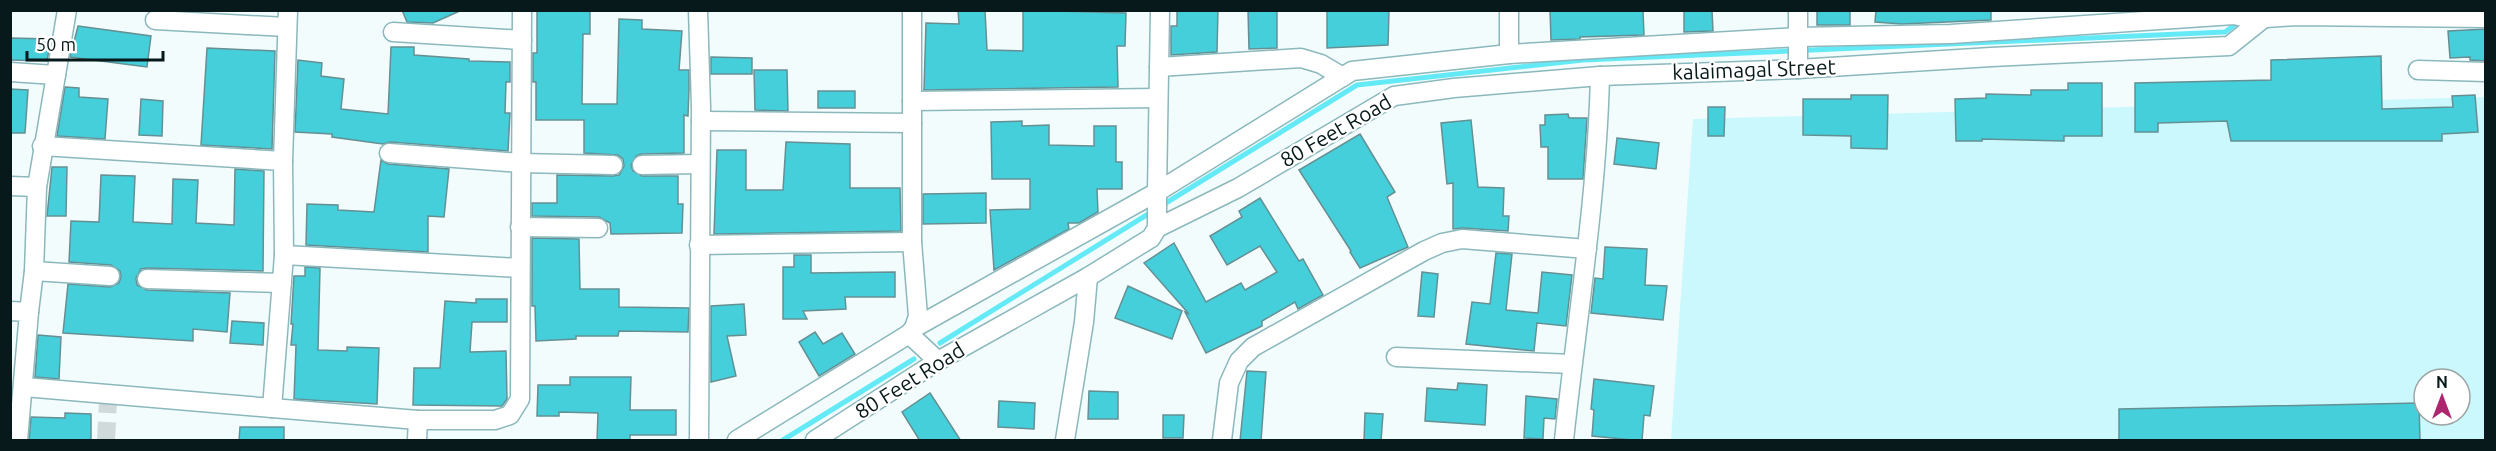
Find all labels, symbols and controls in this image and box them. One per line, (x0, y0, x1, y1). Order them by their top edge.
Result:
scale bar (27, 24, 164, 62)
text: 50 m (36, 34, 76, 54)
street label: kalaimagal Street (1672, 54, 1836, 84)
street label: 80 Feet Road (1276, 89, 1395, 172)
street label: 80 Feet Road (850, 337, 968, 423)
north arrow (2412, 367, 2472, 427)
text: N (2436, 373, 2448, 391)

